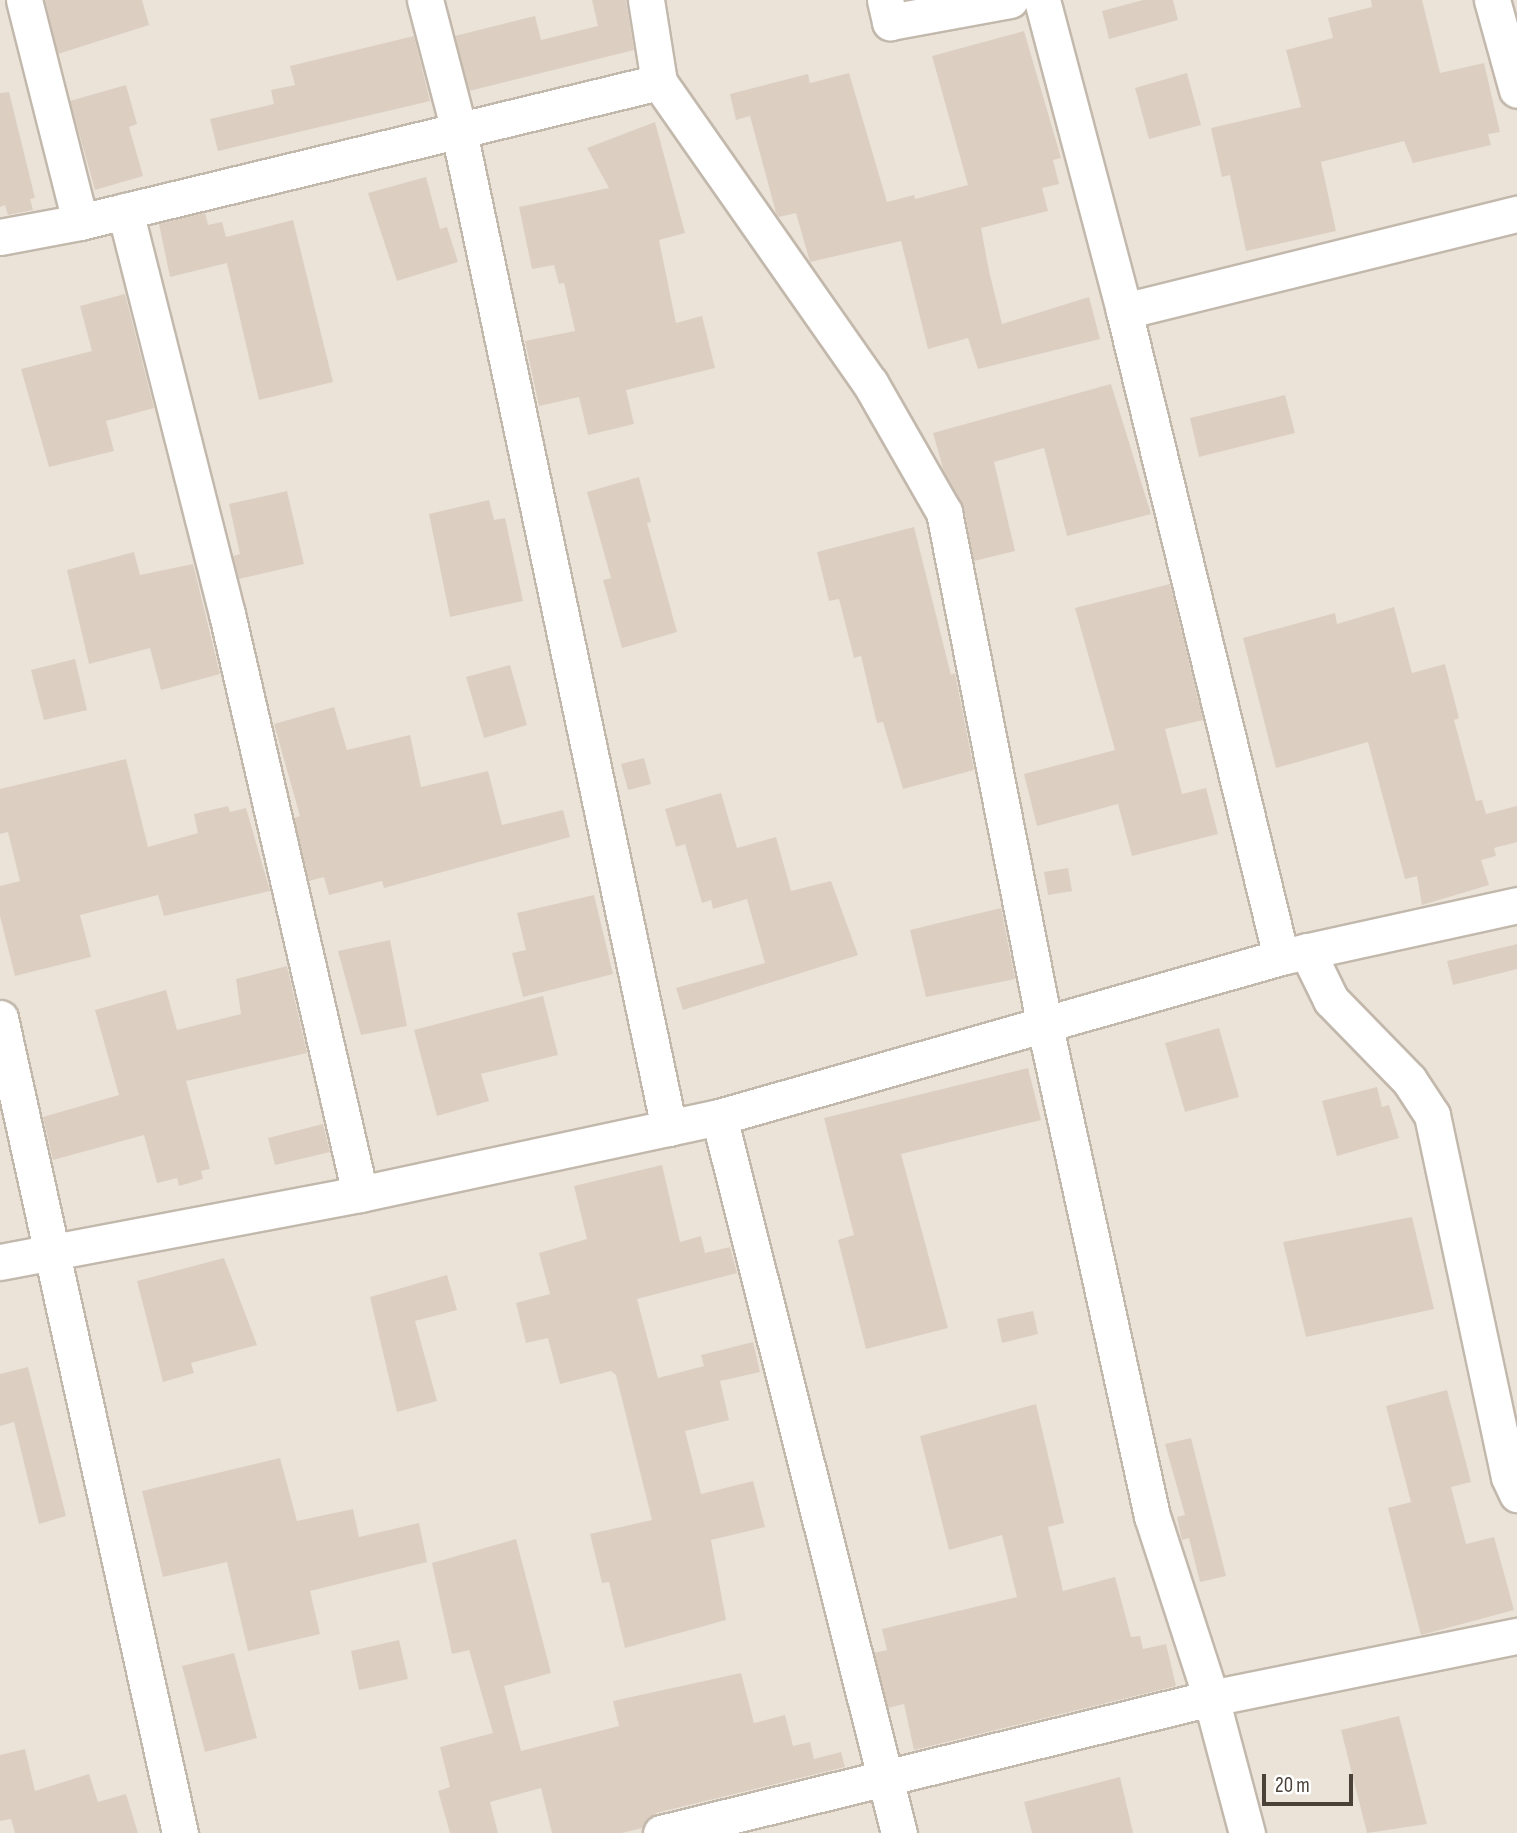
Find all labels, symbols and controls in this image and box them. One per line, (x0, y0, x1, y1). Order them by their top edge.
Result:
scale bar (1265, 1759, 1356, 1803)
text: 20 m (1275, 1773, 1310, 1798)

